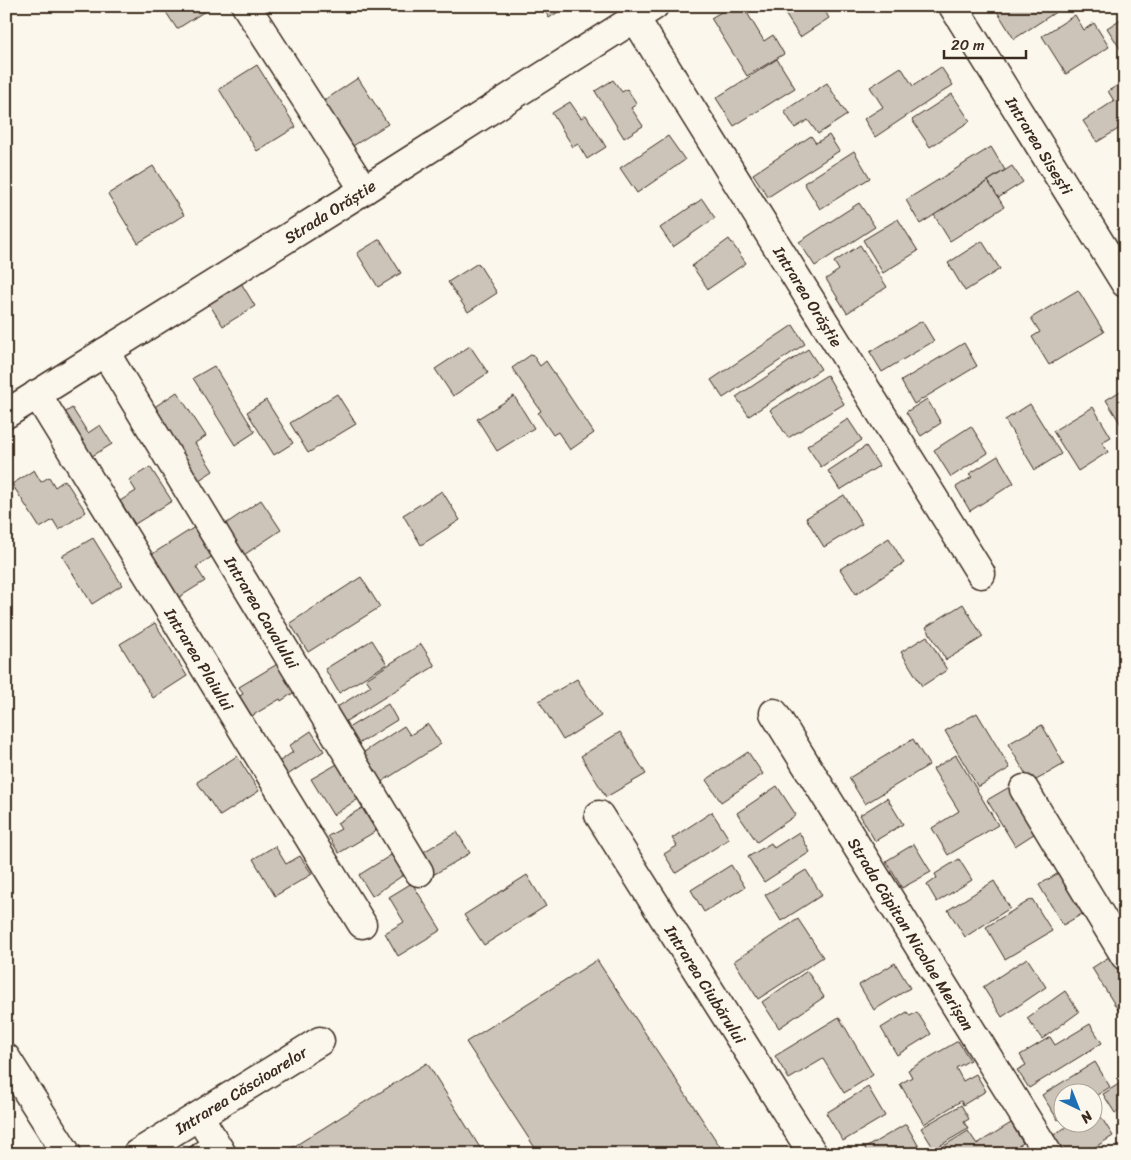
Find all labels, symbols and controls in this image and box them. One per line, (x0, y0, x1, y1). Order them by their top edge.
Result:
scale bar (944, 28, 1026, 60)
text: 20 m (951, 32, 985, 58)
street label: Intrarea Sisești (997, 90, 1081, 201)
street label: Strada Orăștie (278, 172, 382, 252)
street label: Intrarea Orăștie (765, 239, 851, 353)
street label: Intrarea Cavalului (216, 549, 307, 675)
street label: Intrarea Plaiului (156, 601, 242, 717)
street label: Strada Căpitan Nicolae Merișan (840, 832, 982, 1037)
street label: Intrarea Ciubărului (656, 918, 754, 1050)
street label: Intrarea Căscioarelor (168, 1037, 314, 1143)
north arrow (1054, 1082, 1104, 1132)
text: N (1074, 1104, 1099, 1130)

